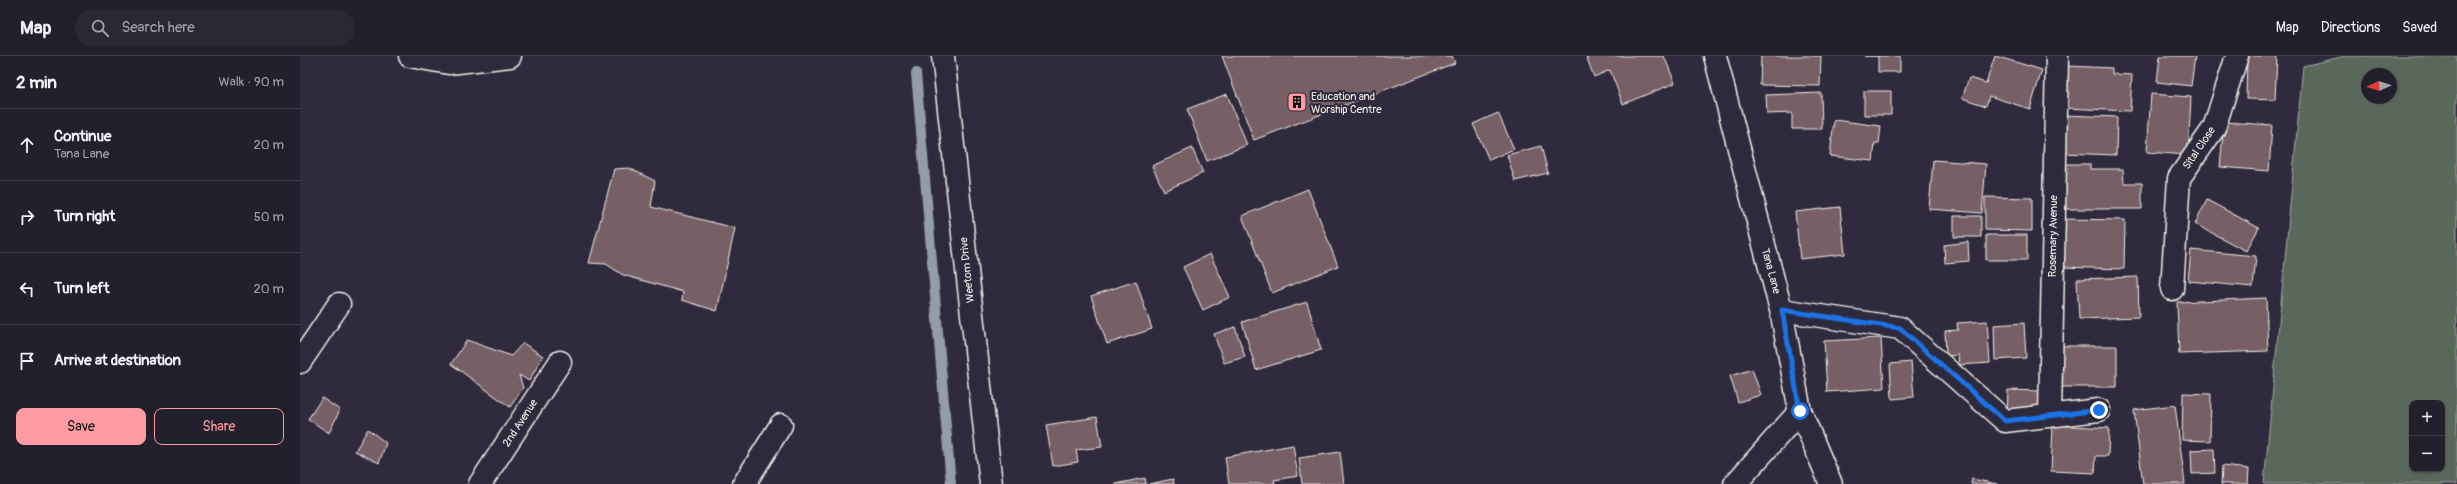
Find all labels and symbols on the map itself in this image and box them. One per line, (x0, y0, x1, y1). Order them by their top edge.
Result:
north arrow (2361, 68, 2397, 104)
place label: Education and Worship Centre (1311, 90, 1382, 116)
building icon: Education and Worship Centre (1286, 91, 1308, 113)
street label: Sital Close (2180, 124, 2218, 172)
street label: Rosemary Avenue (2046, 194, 2060, 277)
street label: Weetom Drive (957, 236, 977, 303)
street label: Tana Lane (1759, 247, 1783, 296)
street label: 2nd Avenue (500, 396, 540, 449)
route end (2090, 401, 2108, 419)
route start (1791, 402, 1809, 420)

